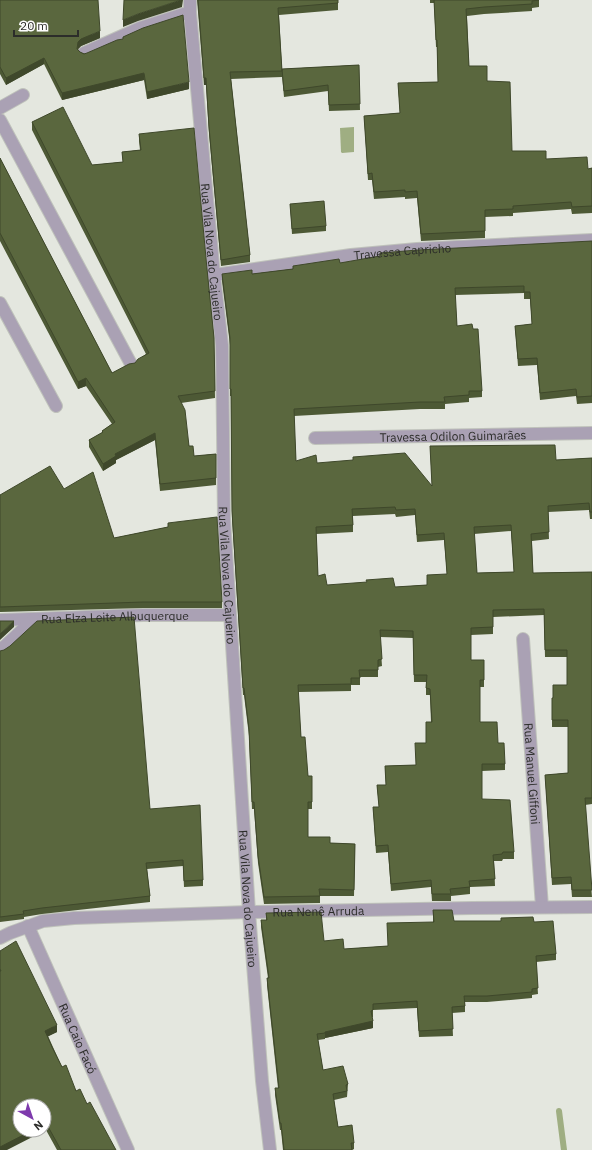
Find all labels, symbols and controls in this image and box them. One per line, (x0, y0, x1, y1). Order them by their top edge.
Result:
scale bar (14, 12, 78, 38)
text: 20 m (20, 18, 48, 33)
street label: Rua Vila Nova do Cajueiro (198, 183, 227, 322)
street label: Travessa Capricho (353, 240, 452, 262)
street label: Travessa Odilon Guimarães (379, 427, 527, 444)
street label: Rua Vila Nova do Cajueiro (216, 506, 240, 645)
street label: Rua Elza Leite Albuquerque (41, 607, 189, 626)
street label: Rua Manuel Giffoni (521, 722, 544, 825)
street label: Rua Vila Nova do Cajueiro (236, 829, 261, 968)
street label: Rua Nenê Arruda (272, 902, 365, 919)
street label: Rua Caio Facó (56, 1001, 101, 1076)
north arrow (12, 1098, 52, 1138)
text: N (31, 1118, 46, 1134)

